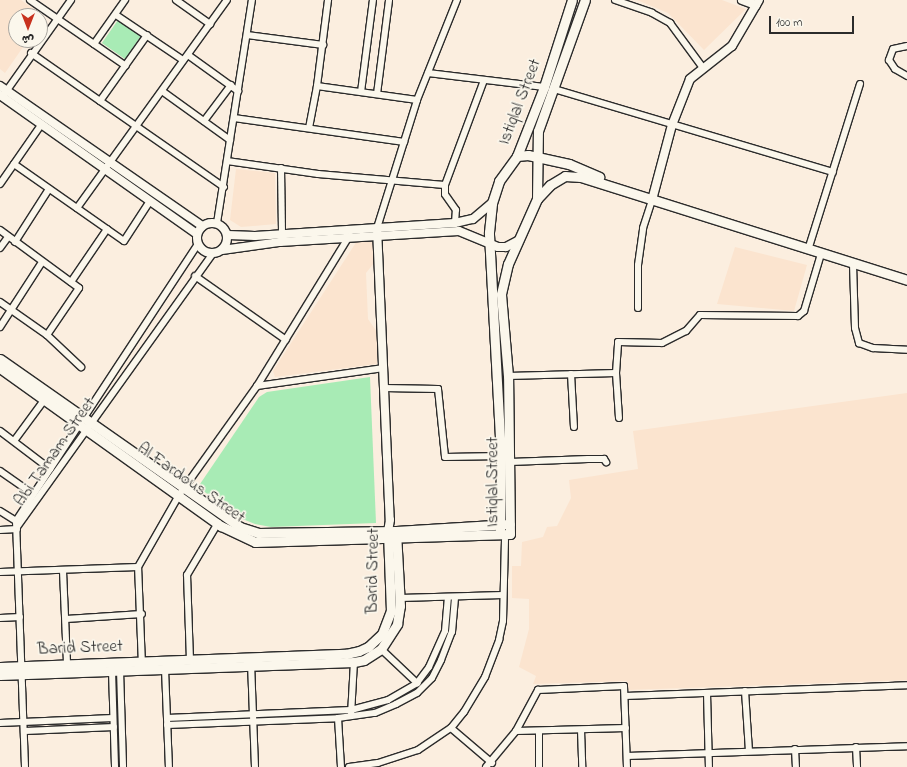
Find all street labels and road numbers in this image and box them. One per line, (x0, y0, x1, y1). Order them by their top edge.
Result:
street label: Istiqlal Street (494, 56, 546, 148)
street label: Abi Tamam Street (10, 394, 100, 510)
street label: Istiqlal Street (483, 437, 503, 527)
street label: Al Fardous Street (133, 438, 249, 528)
street label: Barid Street (362, 528, 384, 614)
street label: Barid Street (37, 636, 123, 660)

